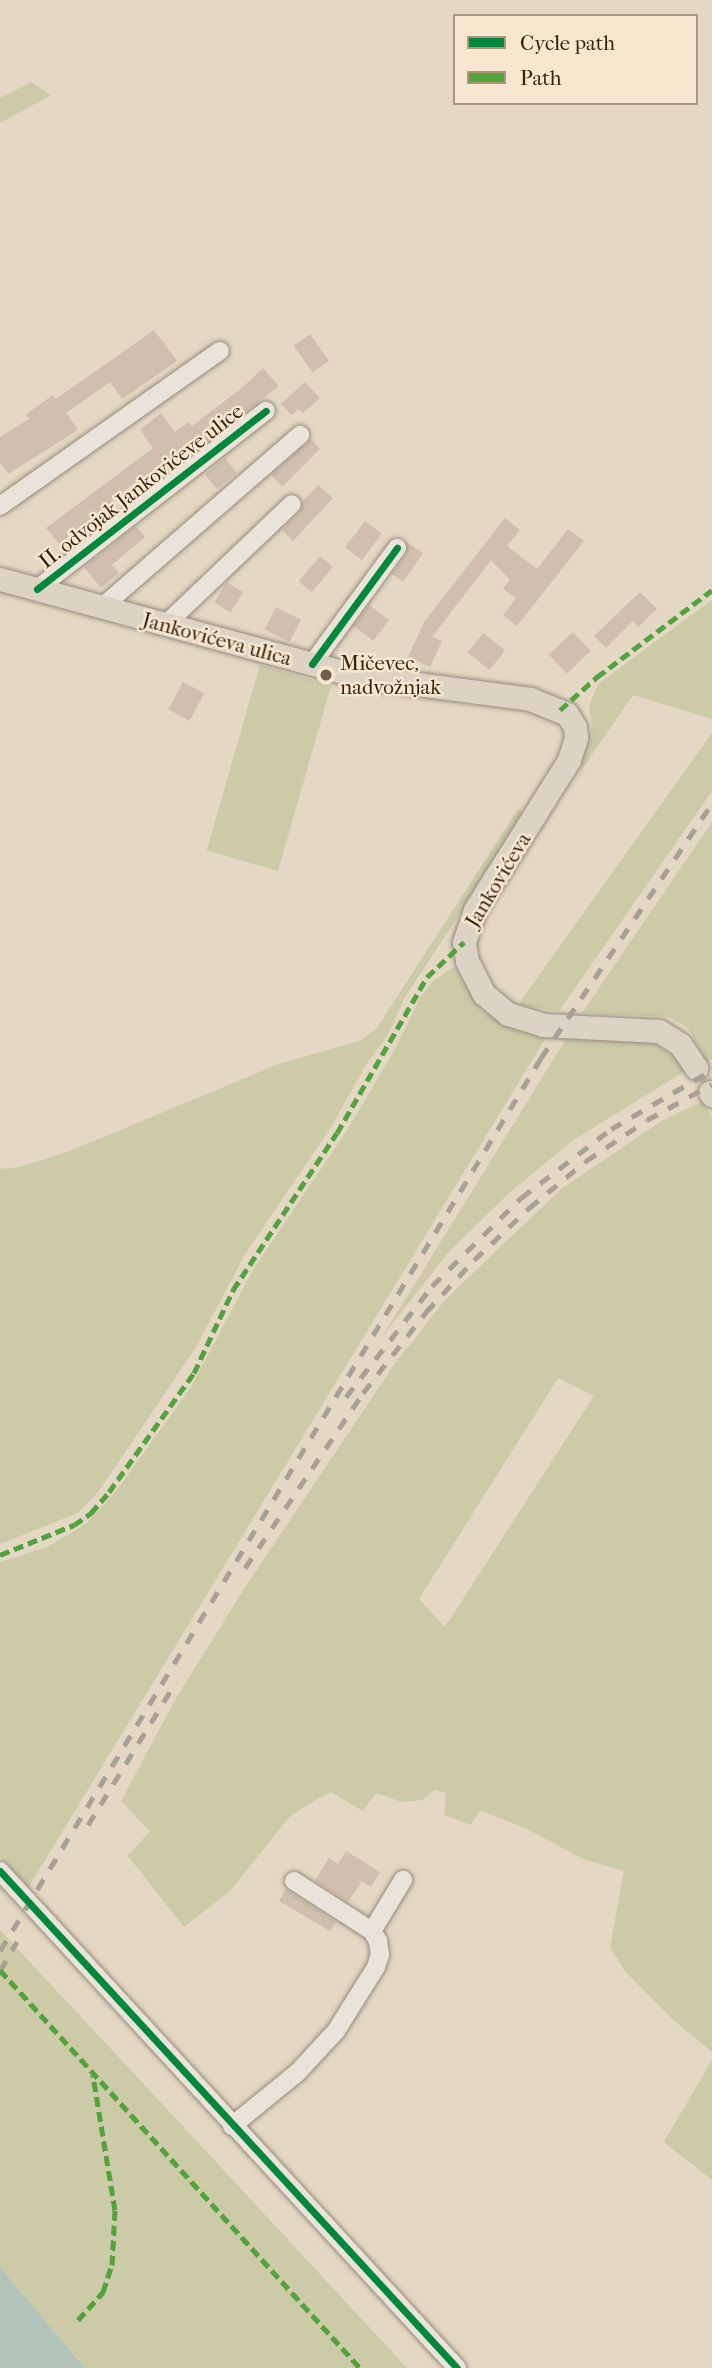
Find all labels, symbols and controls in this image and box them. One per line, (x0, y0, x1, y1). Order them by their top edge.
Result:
legend (453, 14, 698, 105)
text: Cycle path (520, 31, 615, 55)
text: Path (520, 66, 561, 90)
street label: II. odvojak Jankovićeve ulice (34, 398, 248, 574)
street label: Jankovićeva ulica (140, 607, 294, 671)
place label: Mičevec, nadvožnjak (340, 650, 441, 700)
marker: Mičevec, nadvožnjak (318, 667, 334, 683)
street label: Jankovićeva (460, 828, 536, 932)

